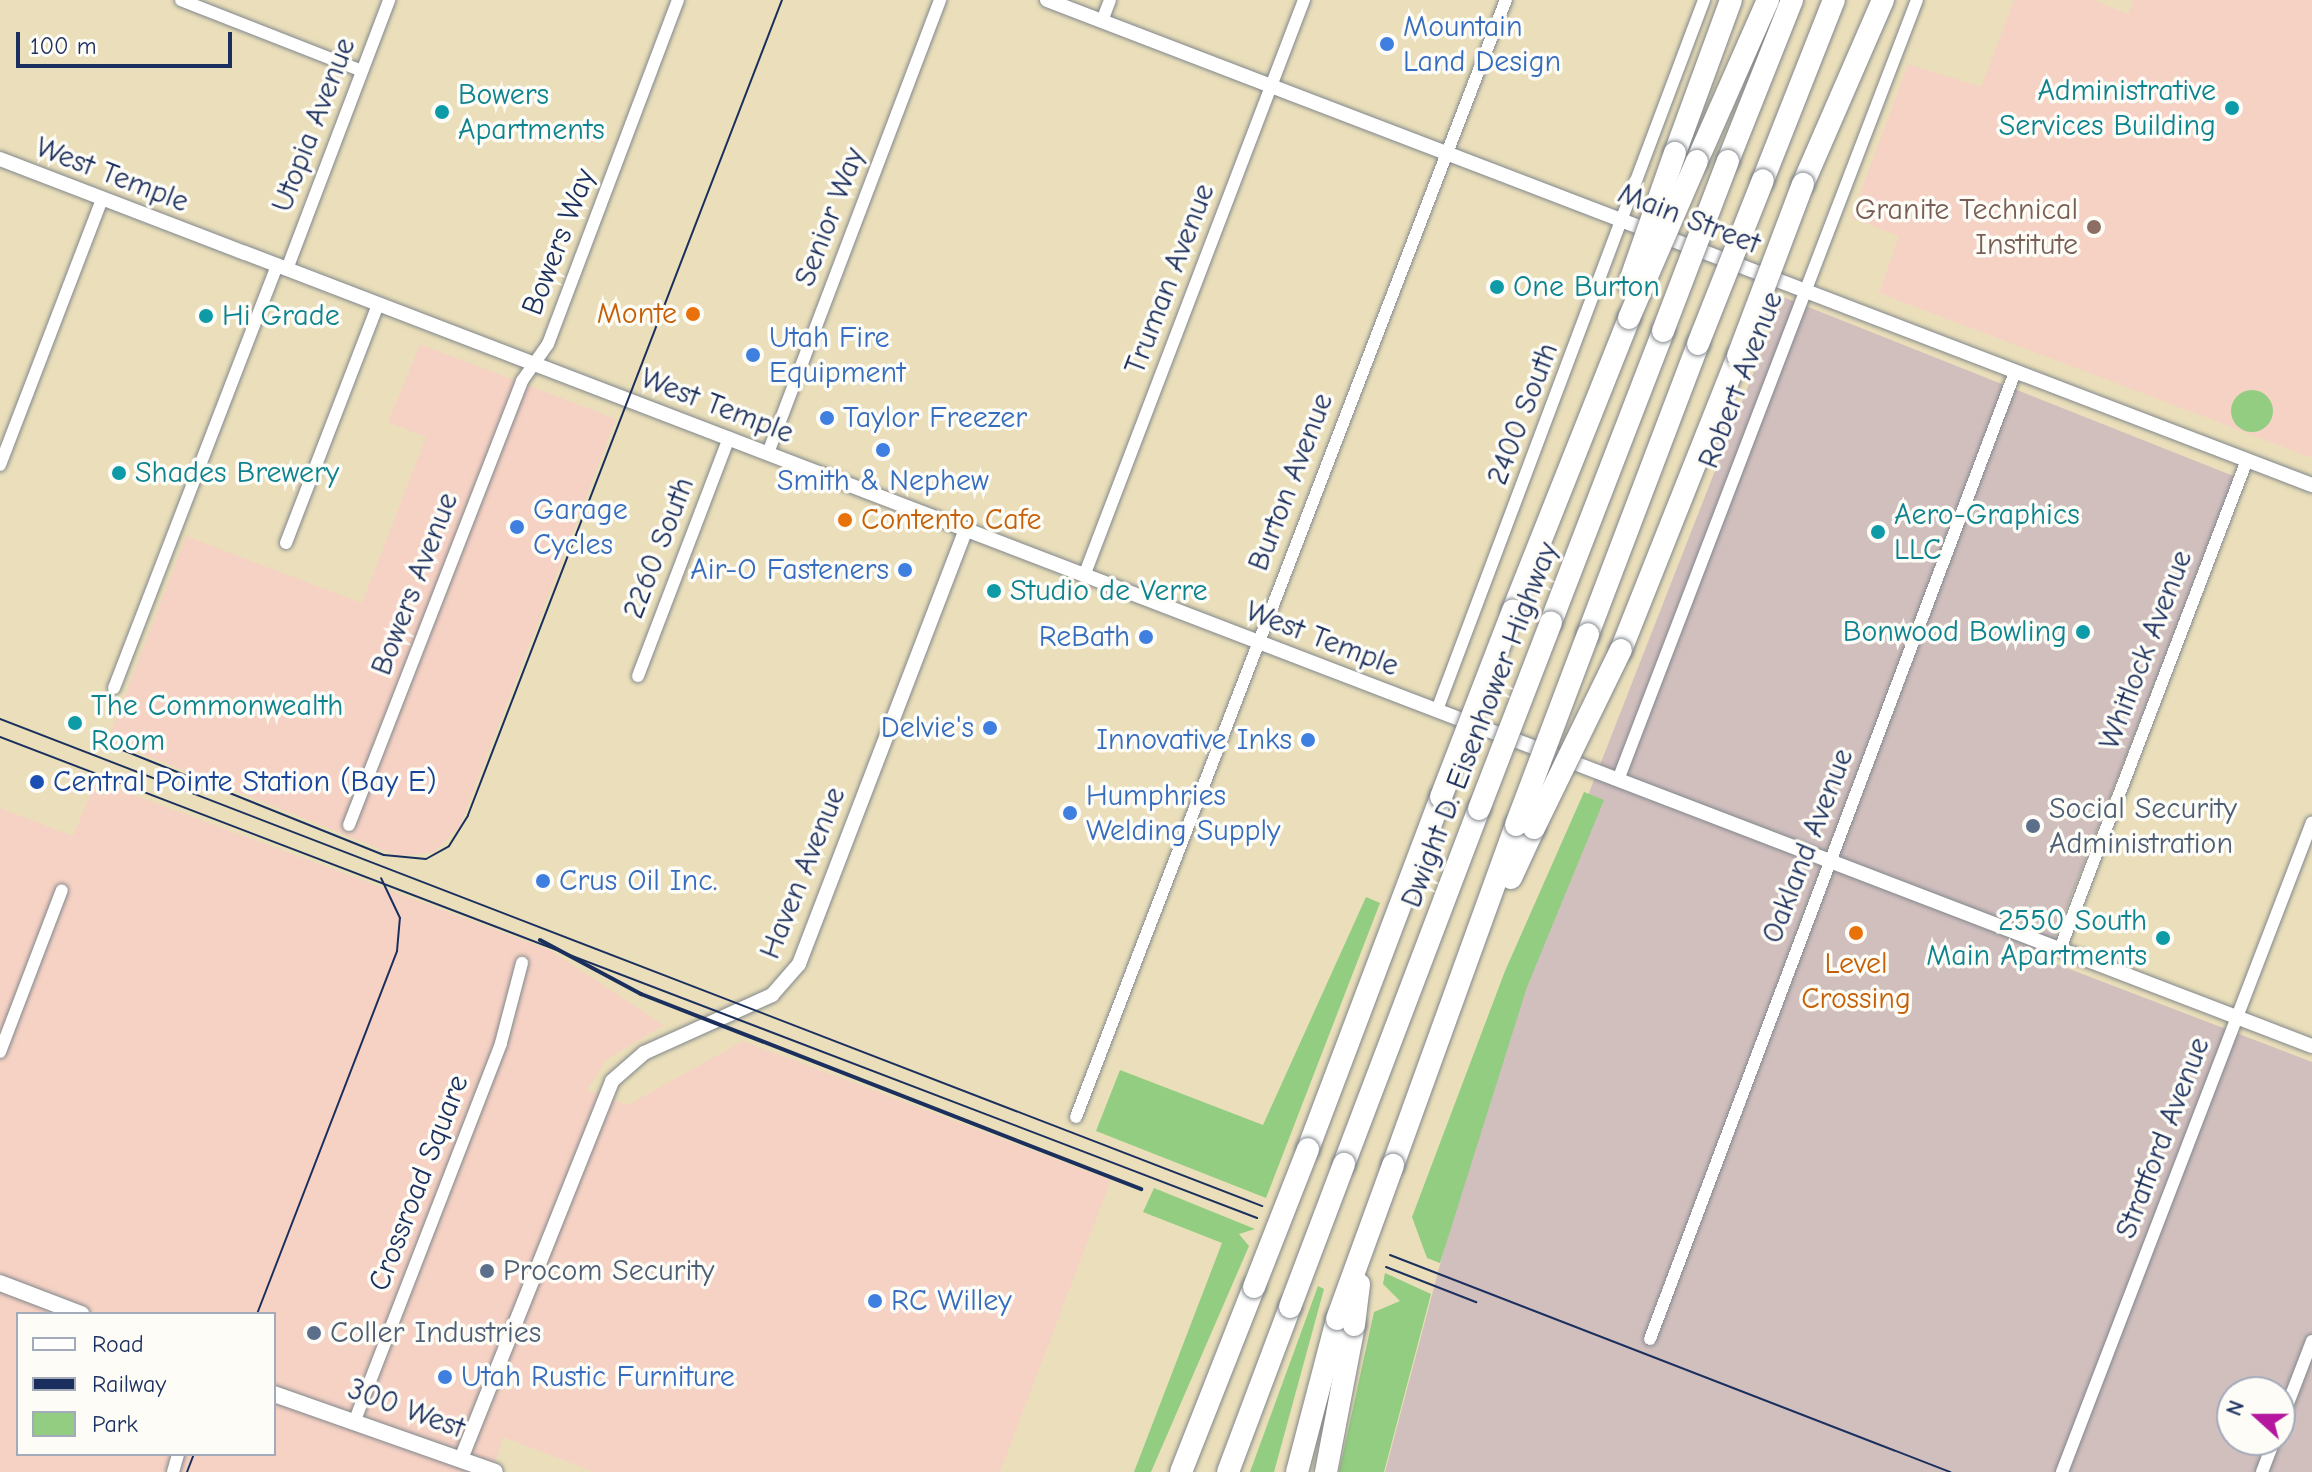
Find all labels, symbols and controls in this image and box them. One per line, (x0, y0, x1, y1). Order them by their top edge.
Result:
place label: Mountain Land Design (1403, 9, 1561, 80)
scale bar (20, 16, 236, 66)
text: 100 m (30, 32, 97, 60)
street label: Utopia Avenue (264, 33, 364, 217)
marker: Mountain Land Design (1378, 35, 1396, 53)
place label: Administrative Services Building (1999, 73, 2216, 144)
place label: Bowers Apartments (458, 77, 605, 148)
marker: Administrative Services Building (2223, 99, 2241, 117)
marker: Bowers Apartments (433, 103, 451, 121)
street label: West Temple (31, 129, 193, 221)
street label: Senior Way (787, 143, 873, 291)
street label: Bowers Way (515, 164, 603, 320)
street label: Main Street (1613, 175, 1765, 263)
street label: Truman Avenue (1117, 179, 1223, 379)
place label: Granite Technical Institute (1855, 192, 2078, 262)
marker: Granite Technical Institute (2085, 218, 2103, 236)
place label: One Burton (1513, 269, 1660, 305)
marker: One Burton (1488, 278, 1506, 296)
street label: Robert Avenue (1691, 287, 1791, 473)
place label: Monte (597, 296, 677, 332)
place label: Hi Grade (222, 298, 340, 334)
marker: Monte (684, 305, 702, 323)
marker: Hi Grade (197, 307, 215, 325)
place label: Utah Fire Equipment (769, 320, 906, 390)
street label: 2400 South (1479, 338, 1567, 490)
marker: Utah Fire Equipment (744, 346, 762, 364)
street label: West Temple (636, 360, 798, 452)
street label: Burton Avenue (1241, 388, 1341, 576)
place label: Taylor Freezer (843, 400, 1027, 436)
marker: Taylor Freezer (818, 409, 836, 427)
marker: Smith & Nephew (874, 441, 892, 459)
place label: Shades Brewery (135, 455, 339, 491)
place label: Smith & Nephew (777, 463, 989, 499)
marker: Shades Brewery (110, 464, 128, 482)
street label: 2260 South (616, 472, 702, 624)
street label: Bowers Avenue (364, 488, 466, 680)
place label: Garage Cycles (533, 492, 628, 562)
place label: Aero-Graphics LLC (1894, 497, 2080, 568)
place label: Contento Cafe (861, 502, 1042, 538)
marker: Contento Cafe (836, 511, 854, 529)
marker: Garage Cycles (508, 518, 526, 536)
marker: Aero-Graphics LLC (1869, 523, 1887, 541)
street label: Dwight D. Eisenhower Highway (1394, 537, 1566, 913)
street label: Whitlock Avenue (2092, 545, 2200, 755)
place label: Air-O Fasteners (690, 552, 889, 588)
marker: Air-O Fasteners (896, 561, 914, 579)
place label: Studio de Verre (1010, 573, 1208, 609)
marker: Studio de Verre (985, 582, 1003, 600)
street label: West Temple (1241, 593, 1403, 685)
place label: Bonwood Bowling (1843, 614, 2067, 650)
place label: ReBath (1039, 619, 1130, 655)
marker: Bonwood Bowling (2074, 623, 2092, 641)
marker: ReBath (1137, 628, 1155, 646)
place label: The Commonwealth Room (91, 688, 343, 758)
place label: Delvie's (881, 710, 974, 746)
marker: The Commonwealth Room (66, 714, 84, 732)
marker: Delvie's (981, 719, 999, 737)
place label: Innovative Inks (1096, 722, 1292, 758)
marker: Innovative Inks (1299, 731, 1317, 749)
street label: Oakland Avenue (1754, 744, 1862, 948)
place label: Central Pointe Station (Bay E) (53, 764, 437, 800)
marker: Central Pointe Station (Bay E) (28, 773, 46, 791)
place label: Humphries Welding Supply (1086, 778, 1281, 848)
street label: Haven Avenue (752, 782, 854, 964)
place label: Social Security Administration (2049, 791, 2237, 862)
marker: Humphries Welding Supply (1061, 804, 1079, 822)
marker: Social Security Administration (2024, 817, 2042, 835)
place label: Crus Oil Inc. (559, 863, 717, 899)
marker: Crus Oil Inc. (534, 872, 552, 890)
place label: 2550 South Main Apartments (1926, 903, 2147, 974)
marker: Level Crossing (1847, 924, 1865, 942)
marker: 2550 South Main Apartments (2154, 929, 2172, 947)
place label: Level Crossing (1801, 946, 1911, 1016)
street label: Stratford Avenue (2108, 1032, 2218, 1244)
street label: Crossroad Square (361, 1070, 477, 1296)
place label: Procom Security (503, 1253, 714, 1289)
marker: Procom Security (478, 1262, 496, 1280)
place label: RC Willey (891, 1283, 1012, 1319)
marker: RC Willey (866, 1292, 884, 1310)
legend (16, 1312, 276, 1456)
place label: Coller Industries (330, 1315, 541, 1351)
marker: Coller Industries (305, 1324, 323, 1342)
text: Road (92, 1330, 144, 1358)
place label: Utah Rustic Furniture (461, 1359, 735, 1395)
marker: Utah Rustic Furniture (436, 1368, 454, 1386)
text: Railway (92, 1370, 166, 1398)
street label: 300 West (343, 1371, 469, 1447)
north arrow (2216, 1376, 2296, 1456)
text: N (2221, 1397, 2250, 1419)
text: Park (92, 1410, 138, 1438)

